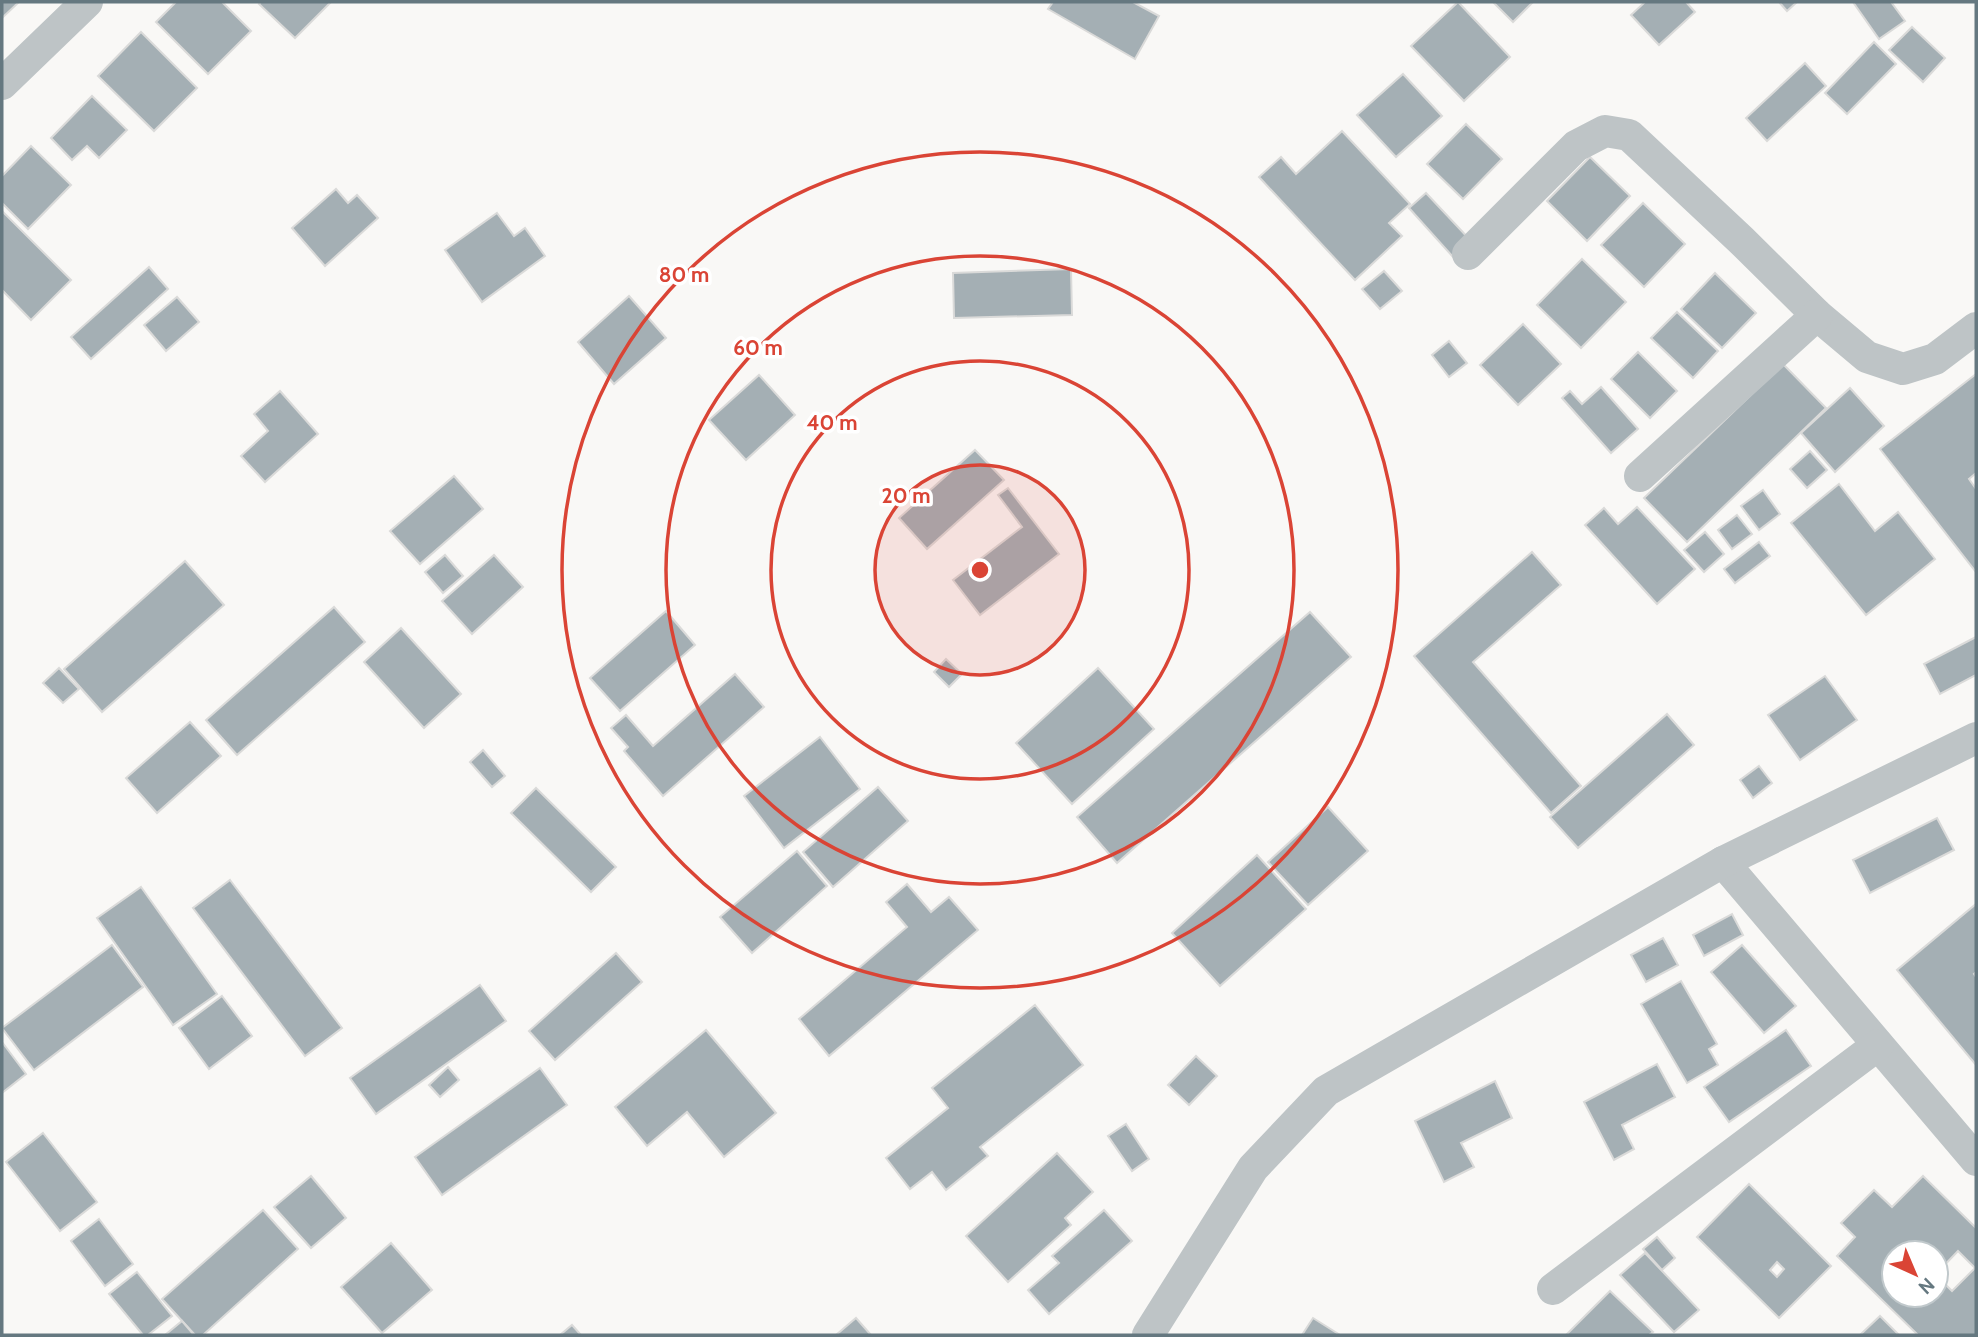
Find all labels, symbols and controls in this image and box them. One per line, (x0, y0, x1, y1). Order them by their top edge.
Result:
text: 80 m (659, 262, 709, 287)
text: 60 m (733, 335, 783, 360)
text: 40 m (807, 410, 857, 435)
text: 20 m (882, 483, 930, 508)
centre of rings (968, 558, 992, 582)
north arrow (1880, 1239, 1950, 1309)
text: N (1914, 1273, 1939, 1299)

